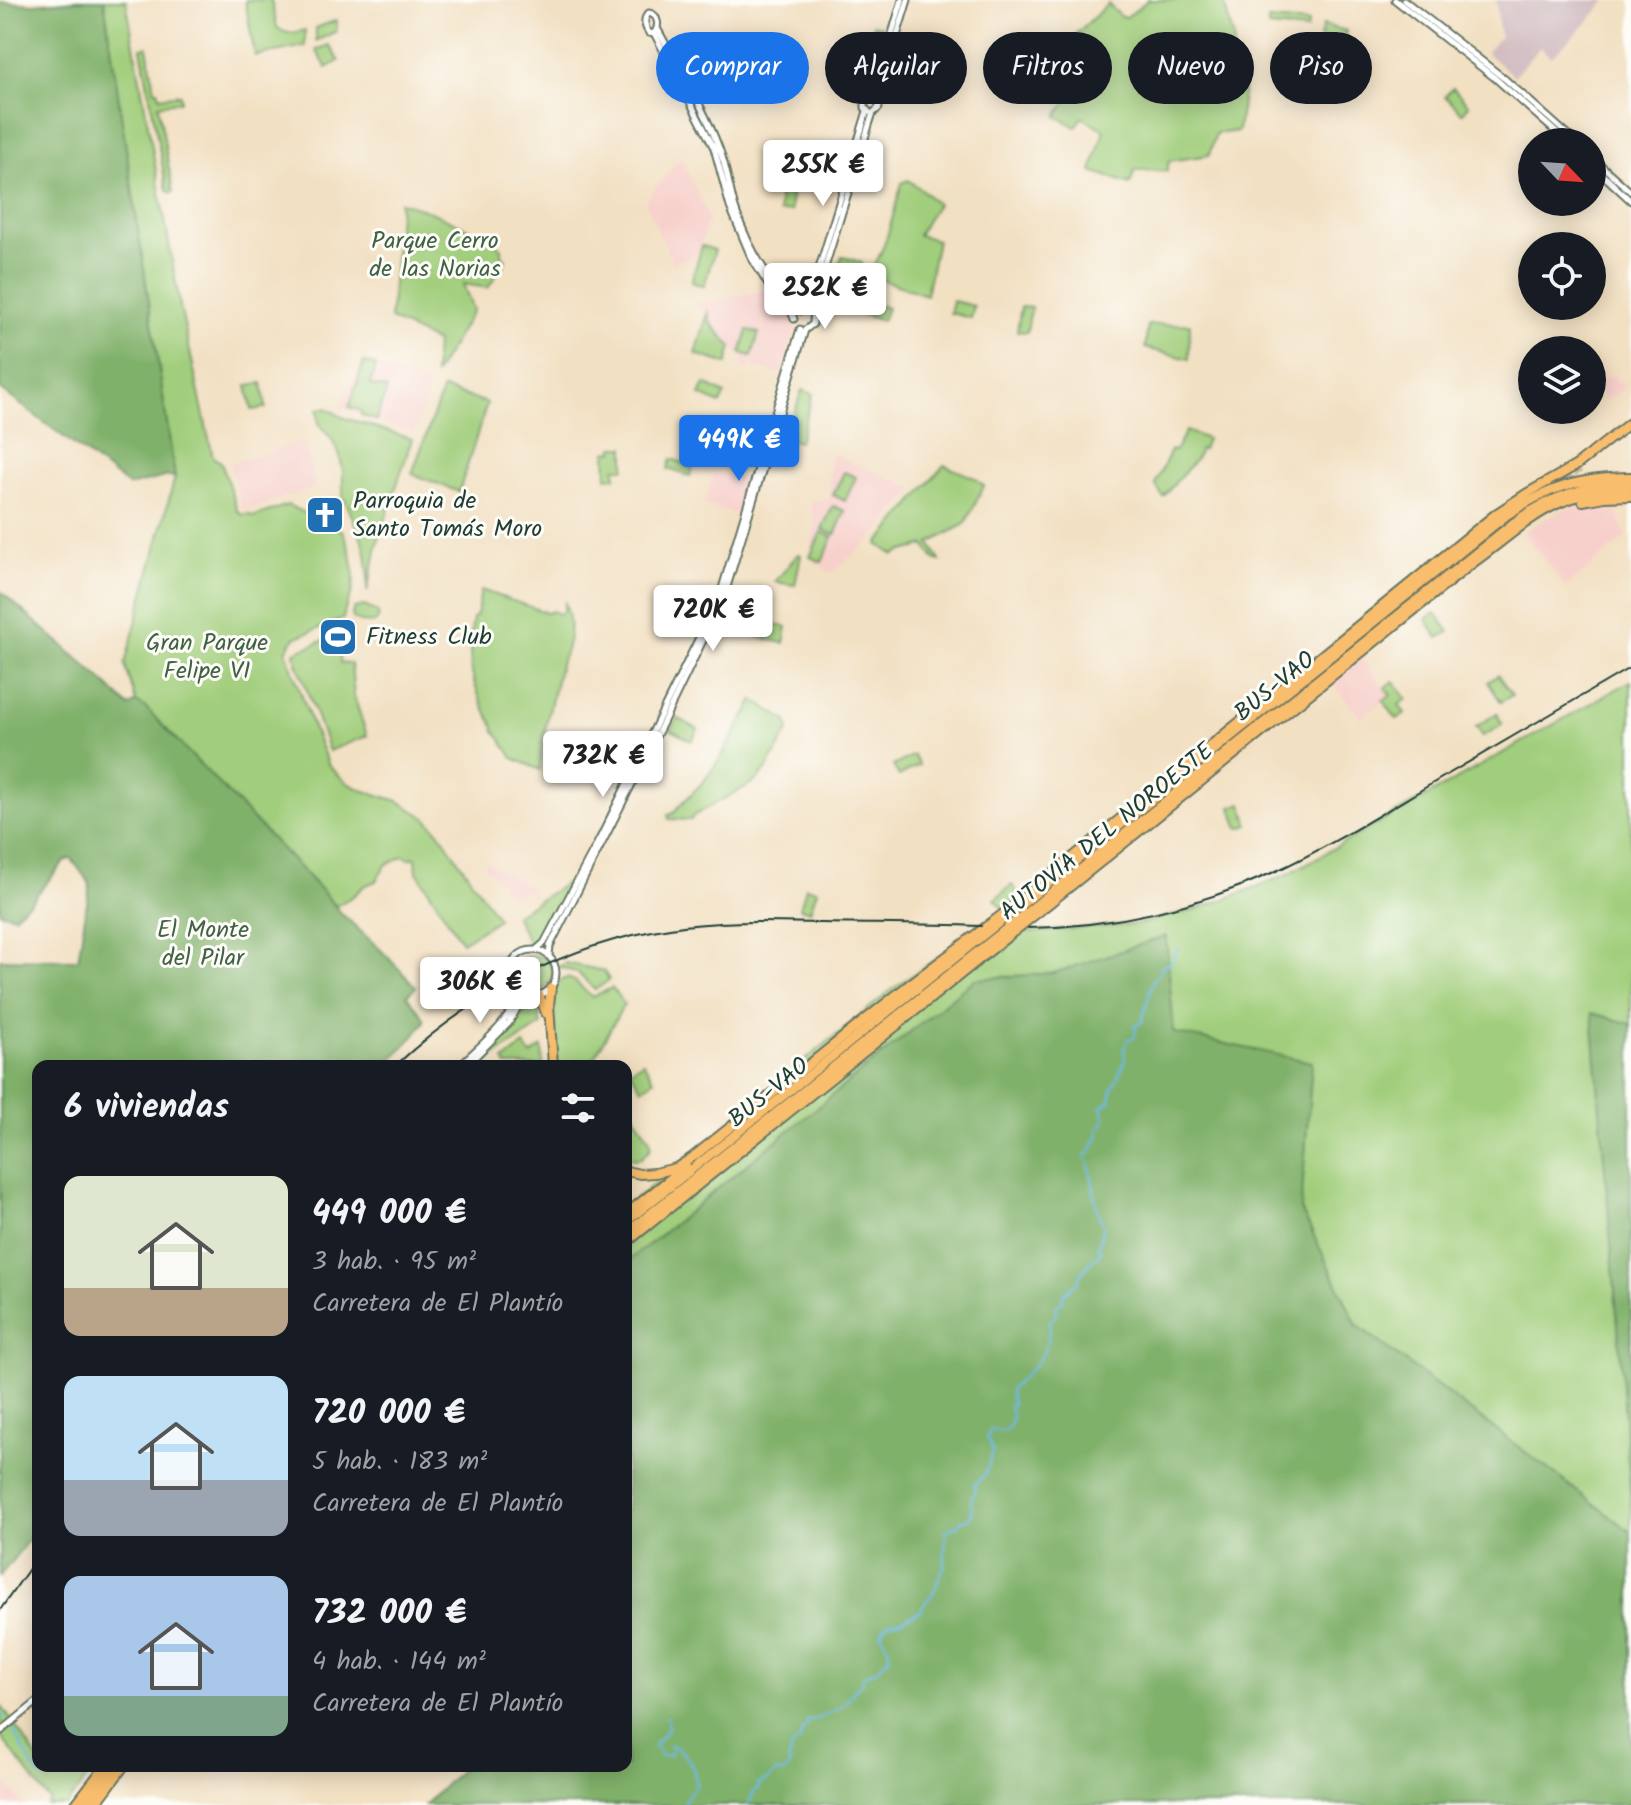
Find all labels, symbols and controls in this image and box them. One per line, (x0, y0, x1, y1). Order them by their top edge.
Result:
chip: Comprar (656, 32, 809, 104)
chip: Alquilar (825, 32, 967, 104)
chip: Filtros (983, 32, 1112, 104)
chip: Nuevo (1128, 32, 1254, 104)
chip: Piso (1270, 32, 1372, 104)
north arrow (1518, 128, 1606, 216)
map controls (1518, 128, 1606, 424)
pin: 255K € (758, 140, 888, 208)
text: 255K € (781, 145, 865, 187)
park label: Parque Cerro de las Norias (369, 222, 501, 289)
button: locate (1518, 232, 1606, 320)
pin: 252K € (760, 263, 890, 331)
text: 252K € (782, 268, 868, 310)
button: layers (1518, 336, 1606, 424)
pin: 449K € (674, 415, 804, 483)
text: 449K € (697, 420, 781, 462)
place label: Parroquia de Santo Tomás Moro (353, 482, 542, 549)
church icon: Parroquia de Santo Tomás Moro (304, 494, 346, 536)
pin: 720K € (648, 585, 778, 653)
text: 720K € (672, 590, 754, 632)
sports icon: Fitness Club (317, 616, 359, 658)
place label: Fitness Club (366, 618, 492, 657)
park label: Gran Parque Felipe VI (146, 624, 268, 691)
street label: BUS-VAO (1226, 642, 1325, 732)
pin: 732K € (538, 731, 668, 799)
street label: AUTOVÍA DEL NOROESTE (991, 732, 1224, 931)
text: 732K € (561, 736, 645, 778)
park label: El Monte del Pilar (157, 911, 249, 978)
pin: 306K € (415, 957, 545, 1025)
text: 306K € (438, 962, 522, 1004)
street label: BUS-VAO (720, 1048, 819, 1138)
text: 6 viviendas (64, 1081, 229, 1135)
icon: filters (556, 1086, 600, 1130)
text: 449 000 € (312, 1187, 466, 1241)
icon: home (128, 1208, 224, 1304)
text: 3 hab. · 95 m² (312, 1241, 476, 1283)
text: Carretera de El Plantío (312, 1283, 563, 1325)
text: 720 000 € (312, 1387, 465, 1441)
icon: home (128, 1408, 224, 1504)
text: 5 hab. · 183 m² (312, 1441, 487, 1483)
text: Carretera de El Plantío (312, 1483, 563, 1525)
text: 732 000 € (312, 1587, 467, 1641)
icon: home (128, 1608, 224, 1704)
text: 4 hab. · 144 m² (312, 1641, 486, 1683)
text: Carretera de El Plantío (312, 1683, 563, 1725)

